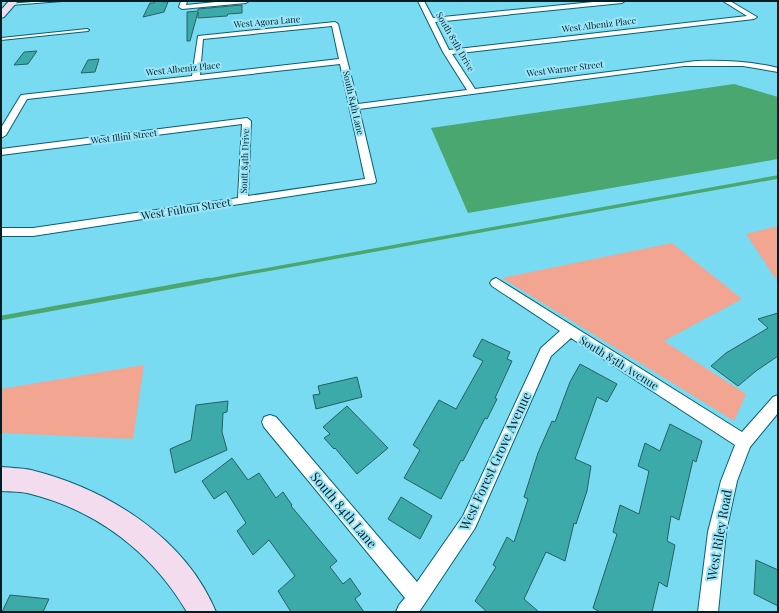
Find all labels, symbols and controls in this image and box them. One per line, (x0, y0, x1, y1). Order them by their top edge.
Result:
street label: South 85th Drive (434, 10, 478, 74)
street label: West Agora Lane (232, 12, 301, 30)
street label: West Albeniz Place (560, 13, 637, 35)
street label: West Warner Street (525, 57, 605, 79)
street label: West Albeniz Place (144, 58, 221, 78)
street label: South 84th Lane (341, 70, 367, 136)
street label: West Illini Street (89, 126, 158, 146)
street label: Soutt 84th Drive (237, 128, 251, 194)
street label: West Fulton Street (139, 194, 232, 223)
street label: South 85th Avenue (577, 332, 662, 393)
street label: West Forest Grove Avenue (455, 388, 534, 534)
street label: South 84th Lane (308, 468, 381, 552)
street label: West Riley Road (702, 488, 735, 583)

